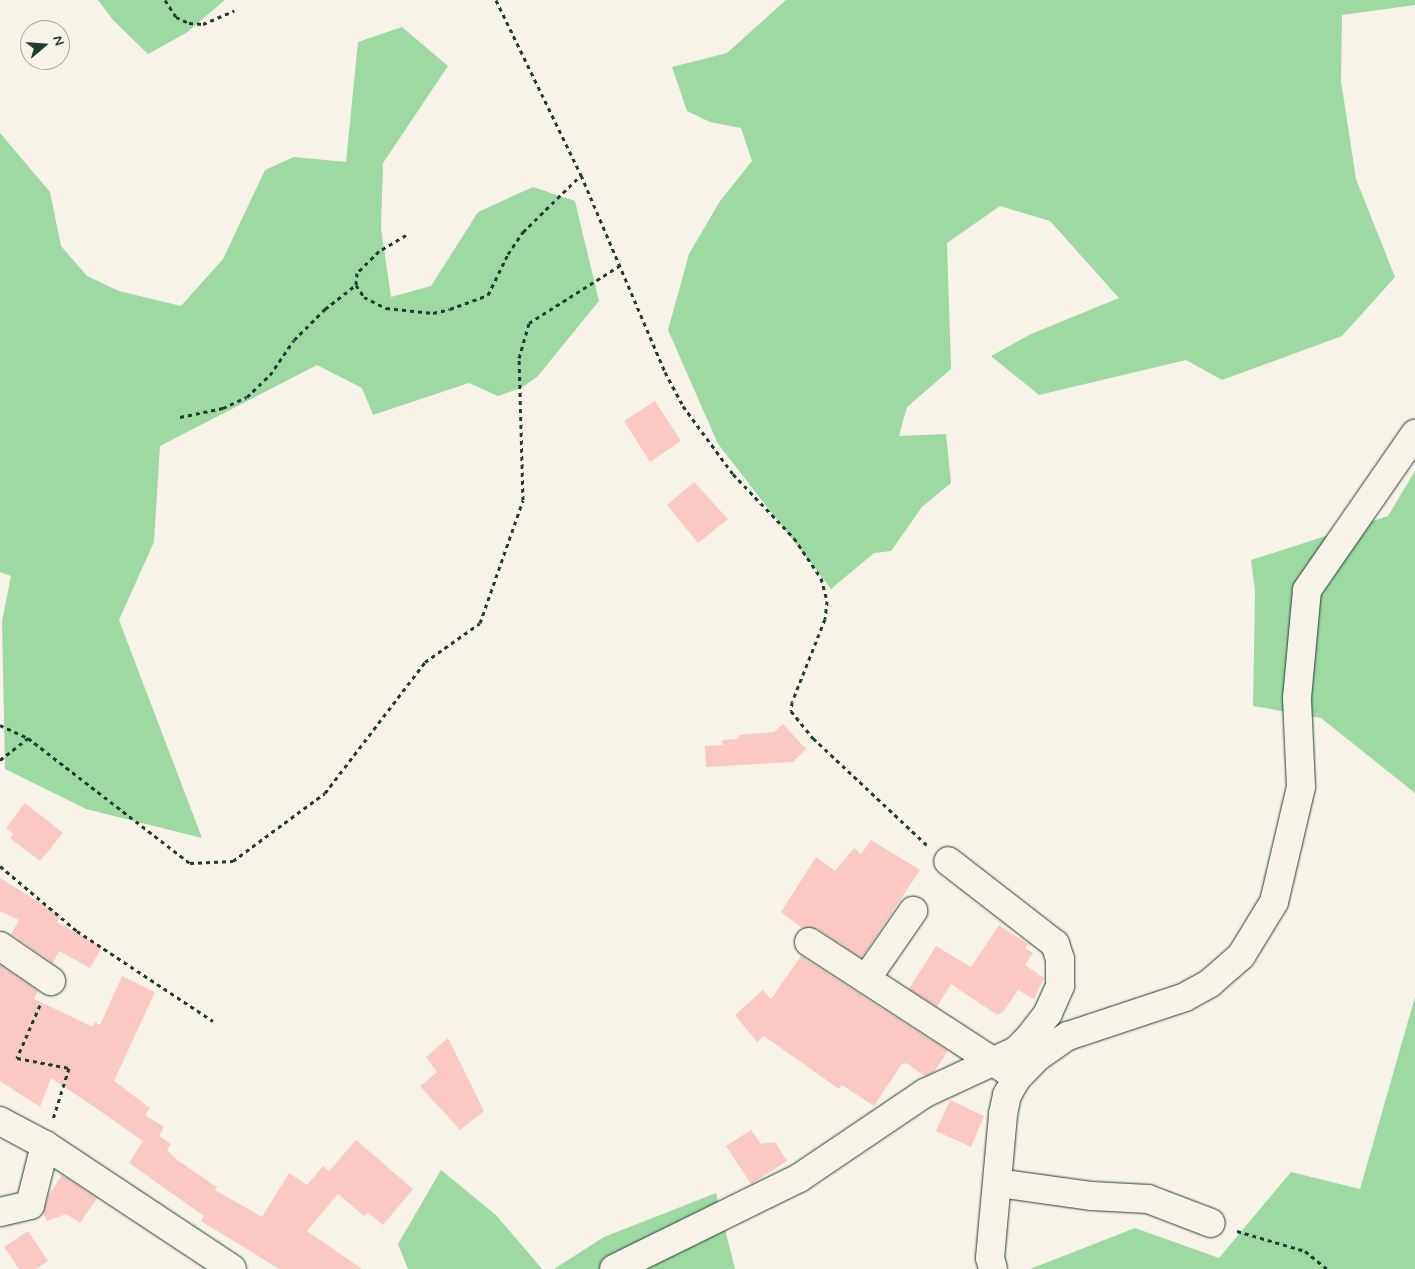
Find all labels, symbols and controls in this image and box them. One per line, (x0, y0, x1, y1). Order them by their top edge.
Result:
north arrow (20, 20, 70, 70)
text: N (48, 33, 68, 48)

